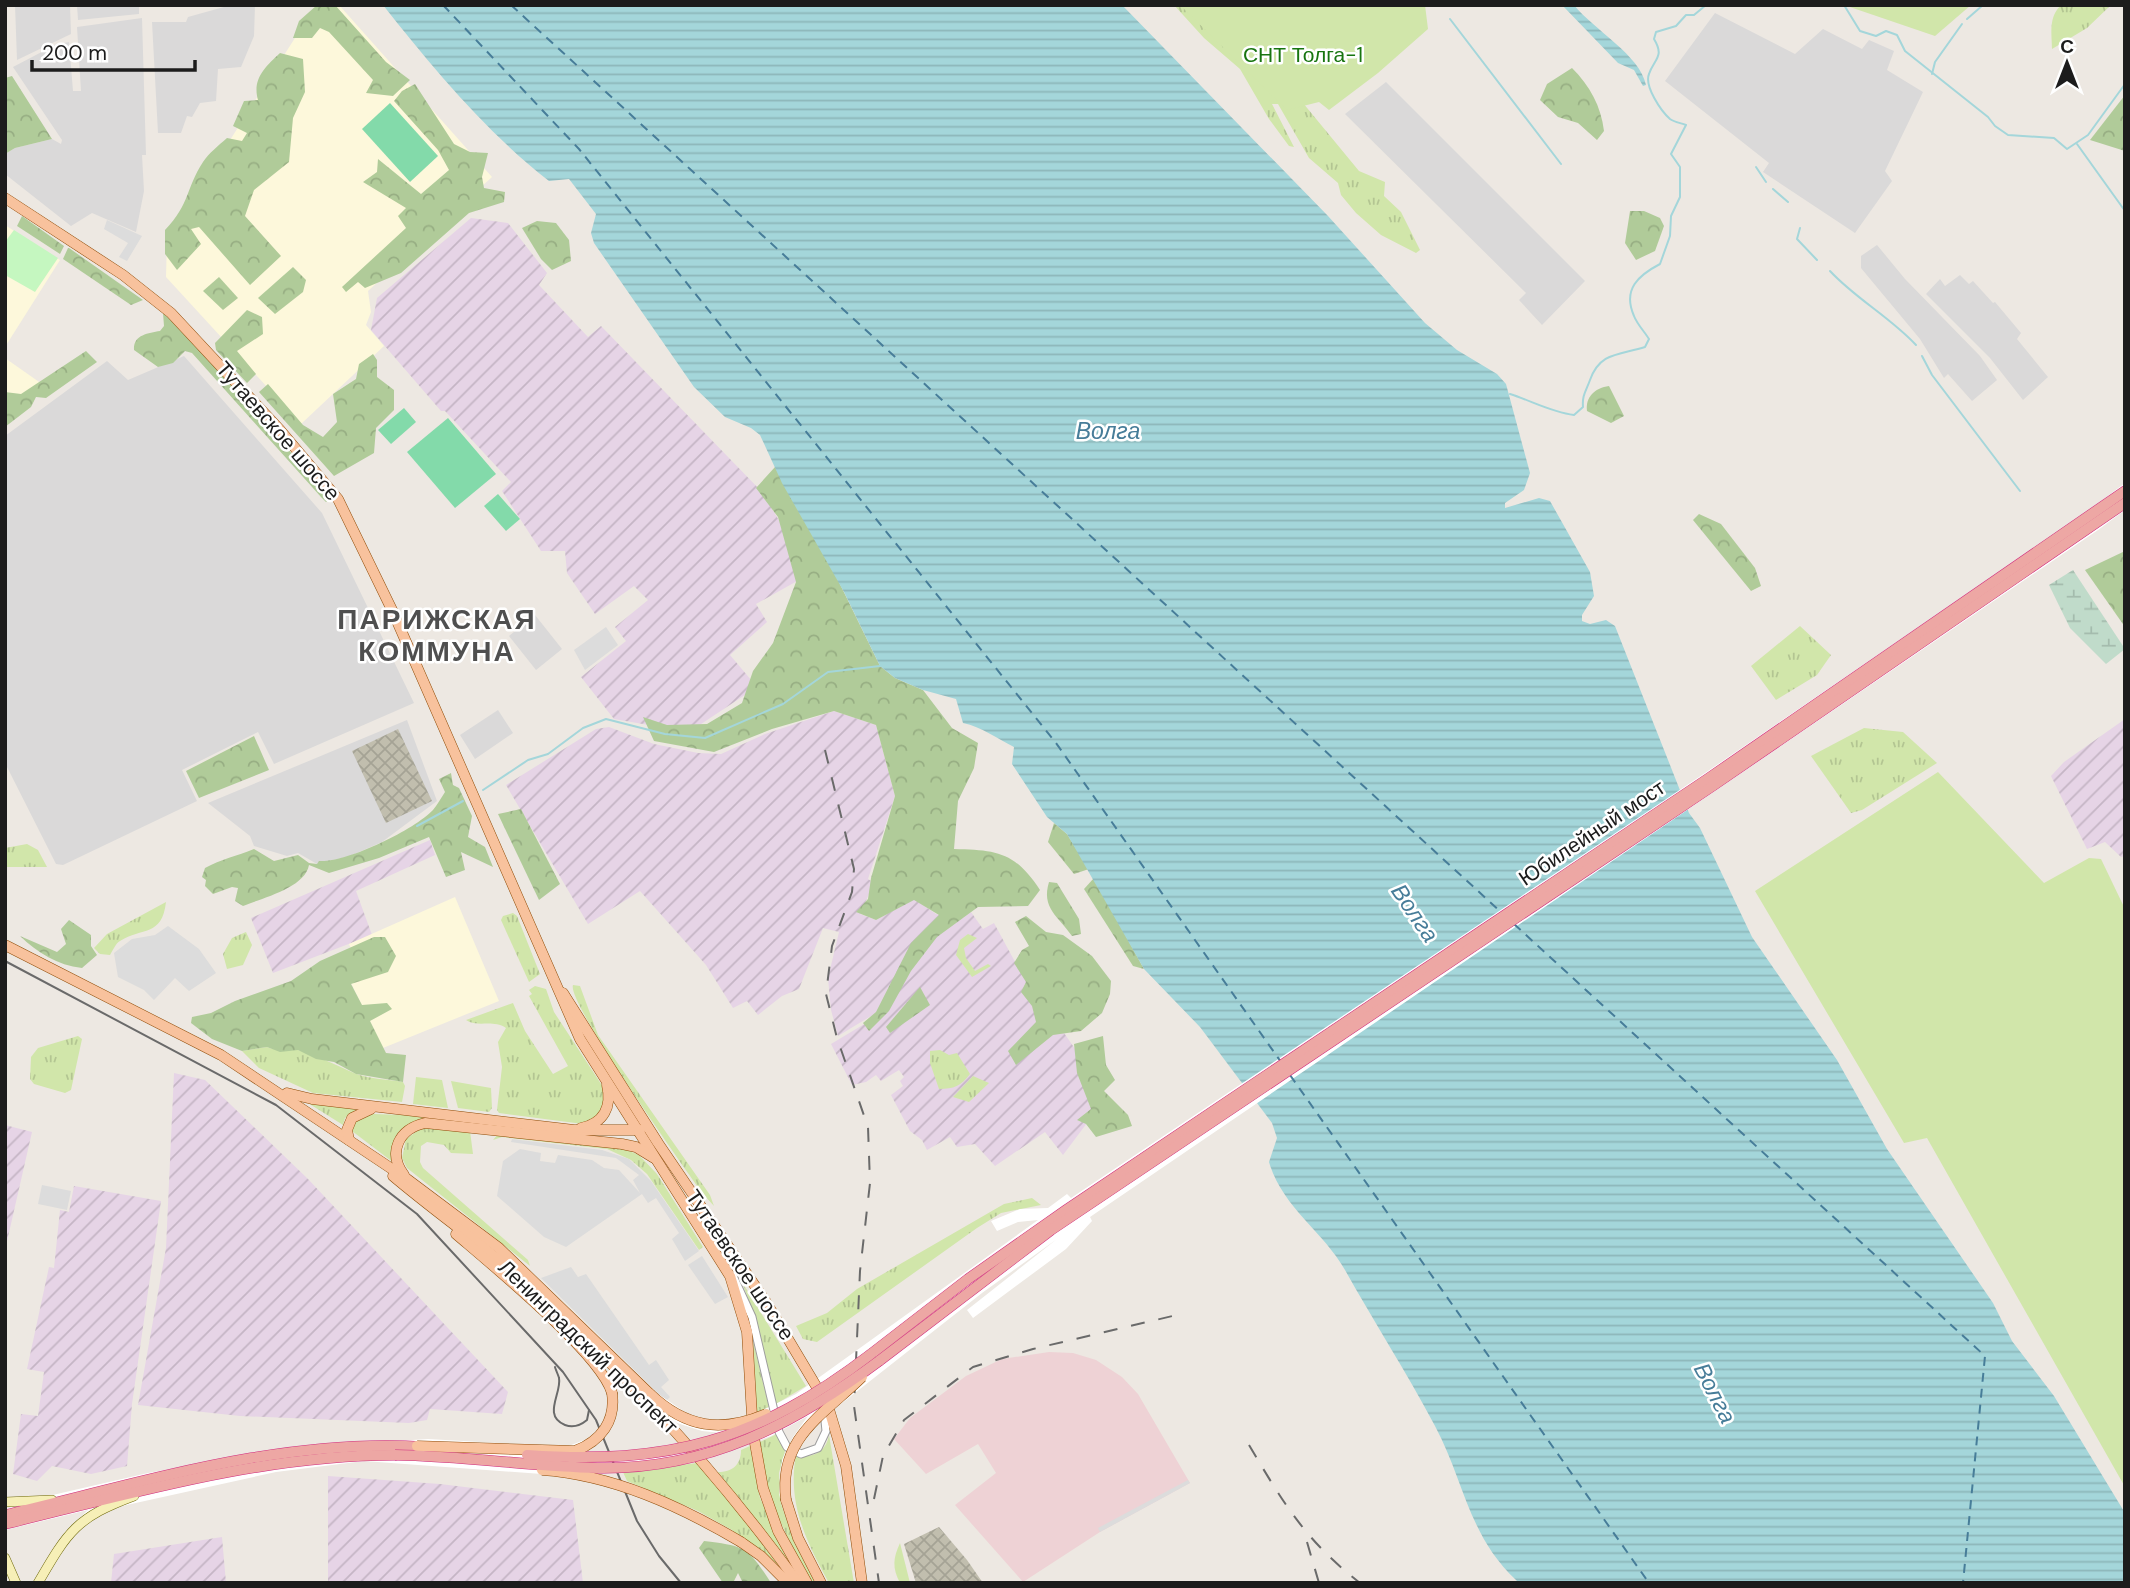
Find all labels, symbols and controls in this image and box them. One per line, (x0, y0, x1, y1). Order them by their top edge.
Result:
scale bar (32, 28, 194, 72)
north arrow (2032, 28, 2102, 98)
text: С (2060, 34, 2074, 59)
text: 200 m (42, 39, 107, 67)
park label: СНТ Толга-1 (1243, 41, 1363, 69)
street label: Тутаевское шоссе (210, 355, 346, 507)
water label: Волга (1076, 416, 1140, 446)
district label: ПАРИЖСКАЯ КОММУНА (337, 601, 537, 670)
street label: Юбилейный мост (1513, 773, 1671, 892)
water label: Волга (1385, 878, 1445, 948)
street label: Тутаевское шоссе (679, 1184, 801, 1346)
street label: Ленинградский проспект (492, 1254, 684, 1441)
water label: Волга (1687, 1357, 1743, 1429)

